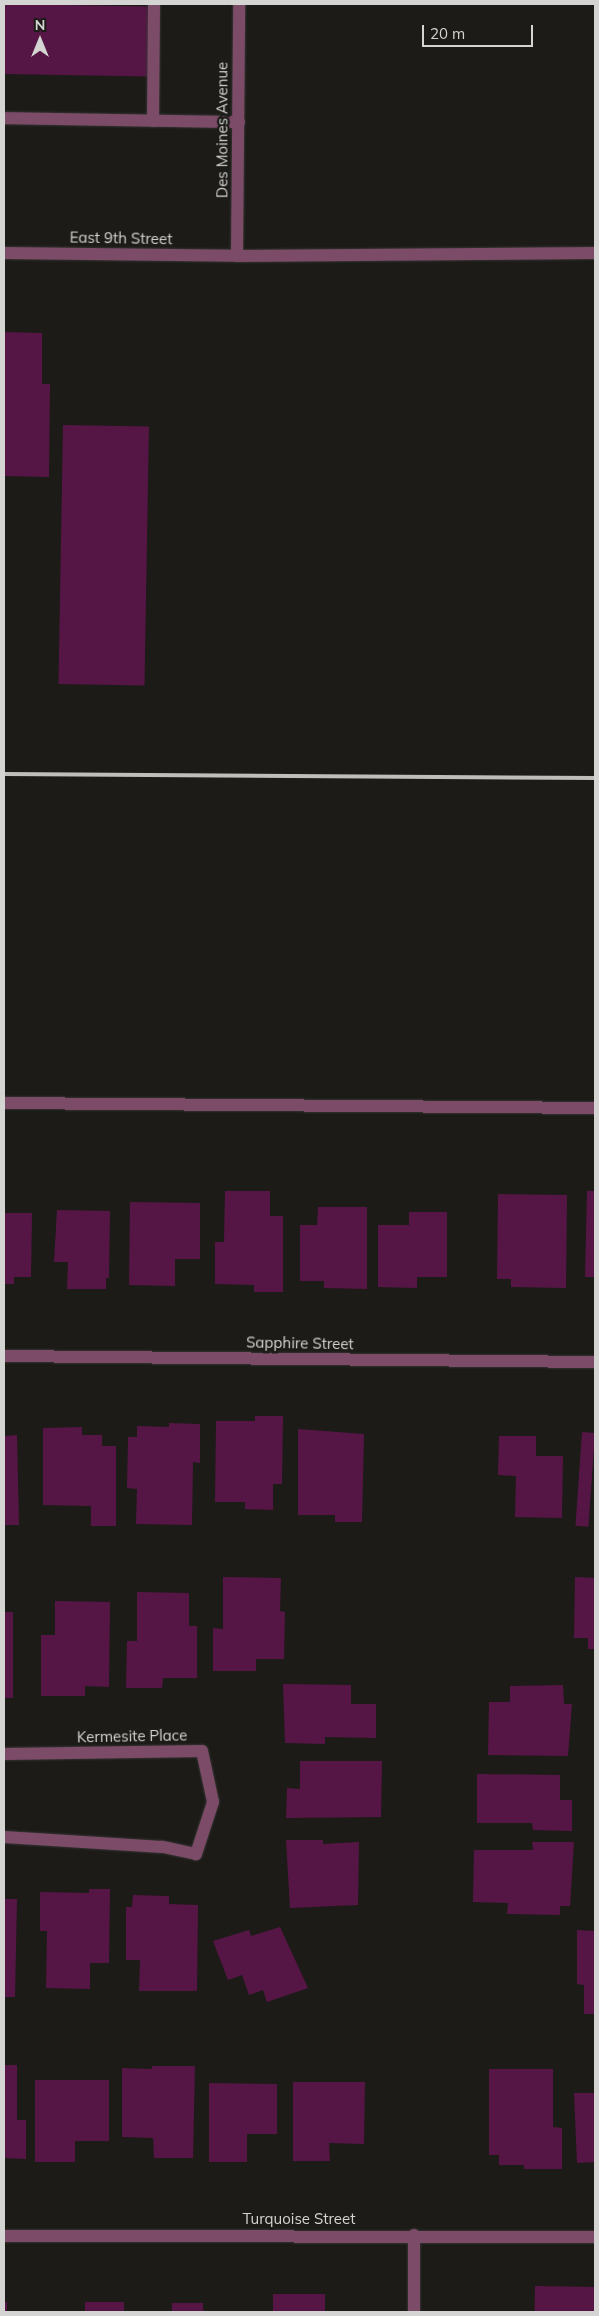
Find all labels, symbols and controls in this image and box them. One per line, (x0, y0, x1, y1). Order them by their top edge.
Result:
north arrow (15, 15, 65, 65)
scale bar (424, 15, 535, 47)
text: N (35, 16, 45, 34)
text: 20 m (430, 24, 465, 43)
street label: Des Moines Avenue (213, 62, 231, 198)
street label: East 9th Street (70, 228, 172, 248)
street label: Sapphire Street (246, 1333, 354, 1353)
street label: Kermesite Place (77, 1726, 187, 1746)
street label: Turquoise Street (243, 2210, 355, 2228)

